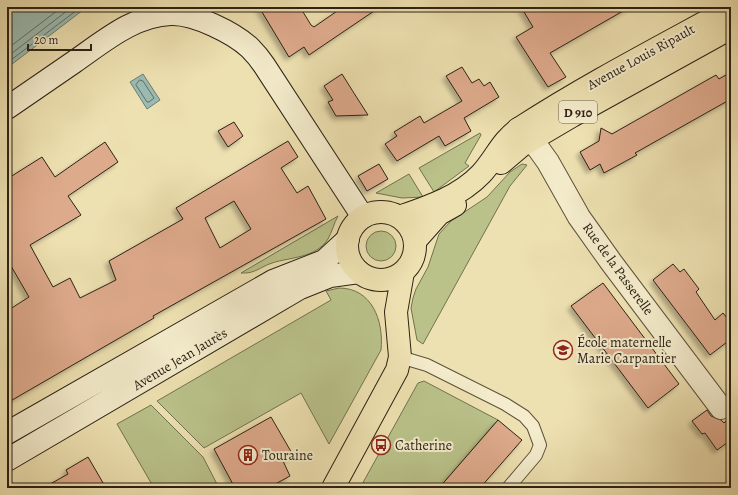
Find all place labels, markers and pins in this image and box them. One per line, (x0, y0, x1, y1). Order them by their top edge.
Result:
place label: École maternelle Marie Carpantier (577, 333, 677, 368)
school or university icon: École maternelle Marie Carpantier (552, 339, 574, 361)
bus stop icon: Catherine (370, 434, 392, 456)
place label: Catherine (395, 436, 452, 455)
building icon: Touraine (237, 444, 259, 466)
place label: Touraine (262, 446, 313, 465)

